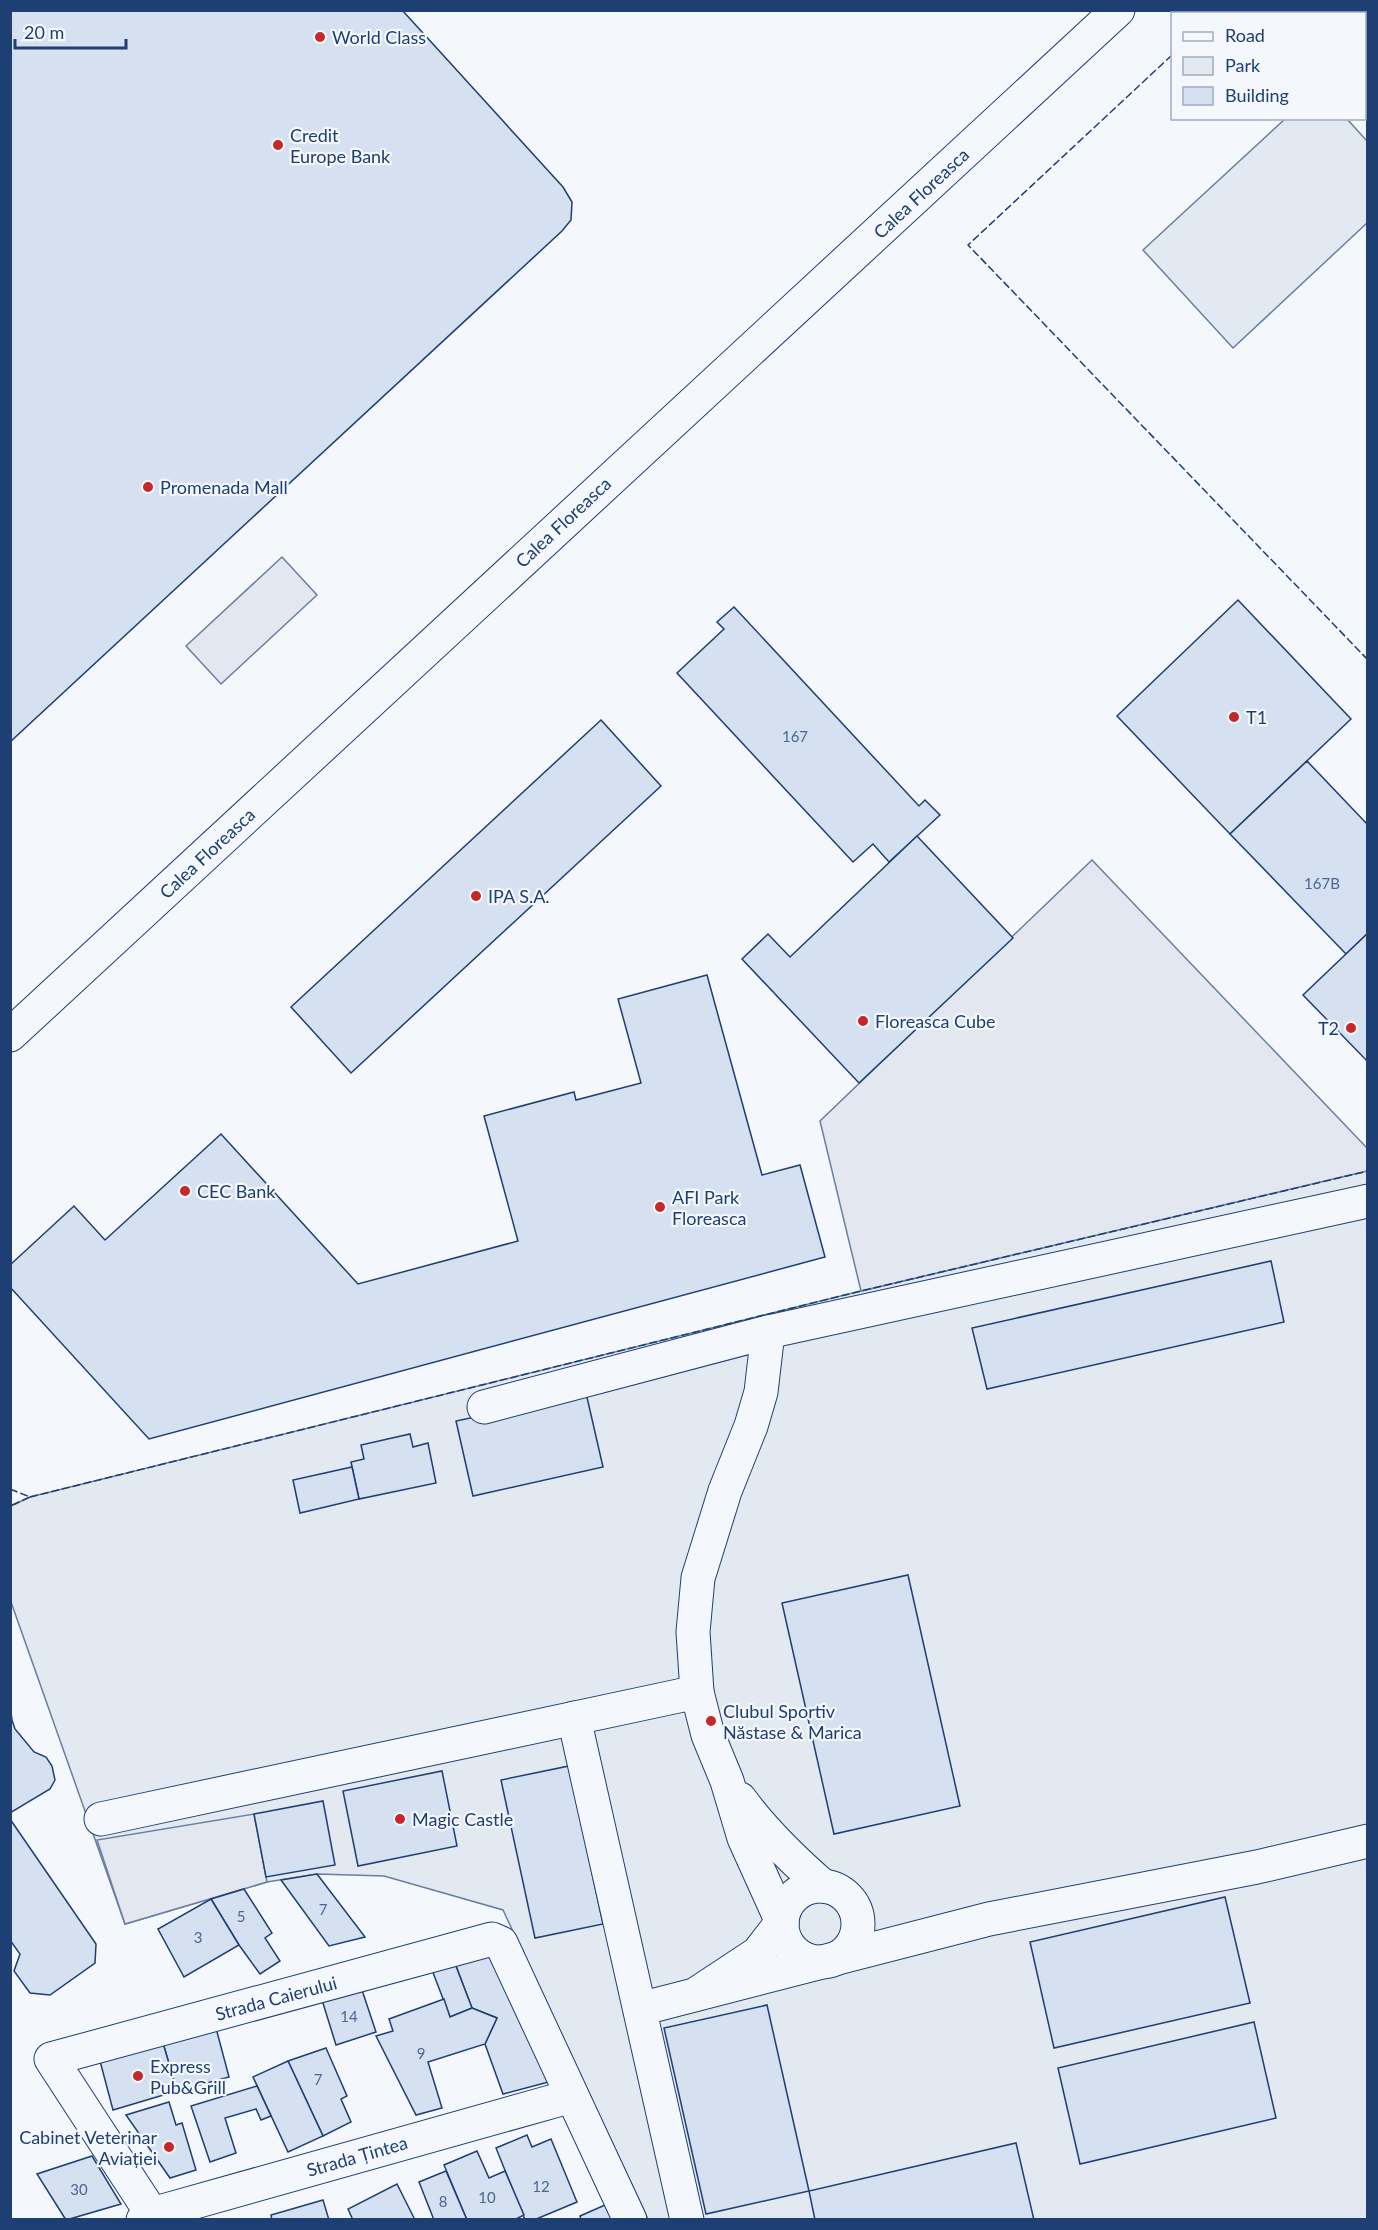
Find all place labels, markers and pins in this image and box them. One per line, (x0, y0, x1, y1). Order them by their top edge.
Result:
place label: World Class (332, 26, 426, 48)
marker: World Class (313, 30, 327, 44)
place label: Credit Europe Bank (290, 124, 391, 167)
marker: Credit Europe Bank (271, 138, 285, 152)
place label: Promenada Mall (160, 476, 288, 498)
marker: Promenada Mall (141, 480, 155, 494)
place label: T1 (1246, 706, 1267, 728)
marker: T1 (1227, 710, 1241, 724)
place label: IPA S.A. (488, 885, 550, 907)
marker: IPA S.A. (469, 889, 483, 903)
place label: Floreasca Cube (875, 1010, 996, 1032)
marker: Floreasca Cube (856, 1014, 870, 1028)
place label: T2 (1318, 1017, 1339, 1039)
marker: T2 (1344, 1021, 1358, 1035)
place label: CEC Bank (197, 1180, 276, 1202)
marker: CEC Bank (178, 1184, 192, 1198)
place label: AFI Park Floreasca (672, 1186, 746, 1229)
marker: AFI Park Floreasca (653, 1200, 667, 1214)
place label: Clubul Sportiv Năstase & Marica (723, 1700, 862, 1743)
marker: Clubul Sportiv Năstase & Marica (704, 1714, 718, 1728)
place label: Magic Castle (412, 1808, 513, 1830)
marker: Magic Castle (393, 1812, 407, 1826)
place label: Express Pub&Grill (150, 2055, 226, 2098)
marker: Express Pub&Grill (131, 2069, 145, 2083)
place label: Cabinet Veterinar Aviației (19, 2126, 157, 2169)
marker: Cabinet Veterinar Aviației (162, 2140, 176, 2154)

